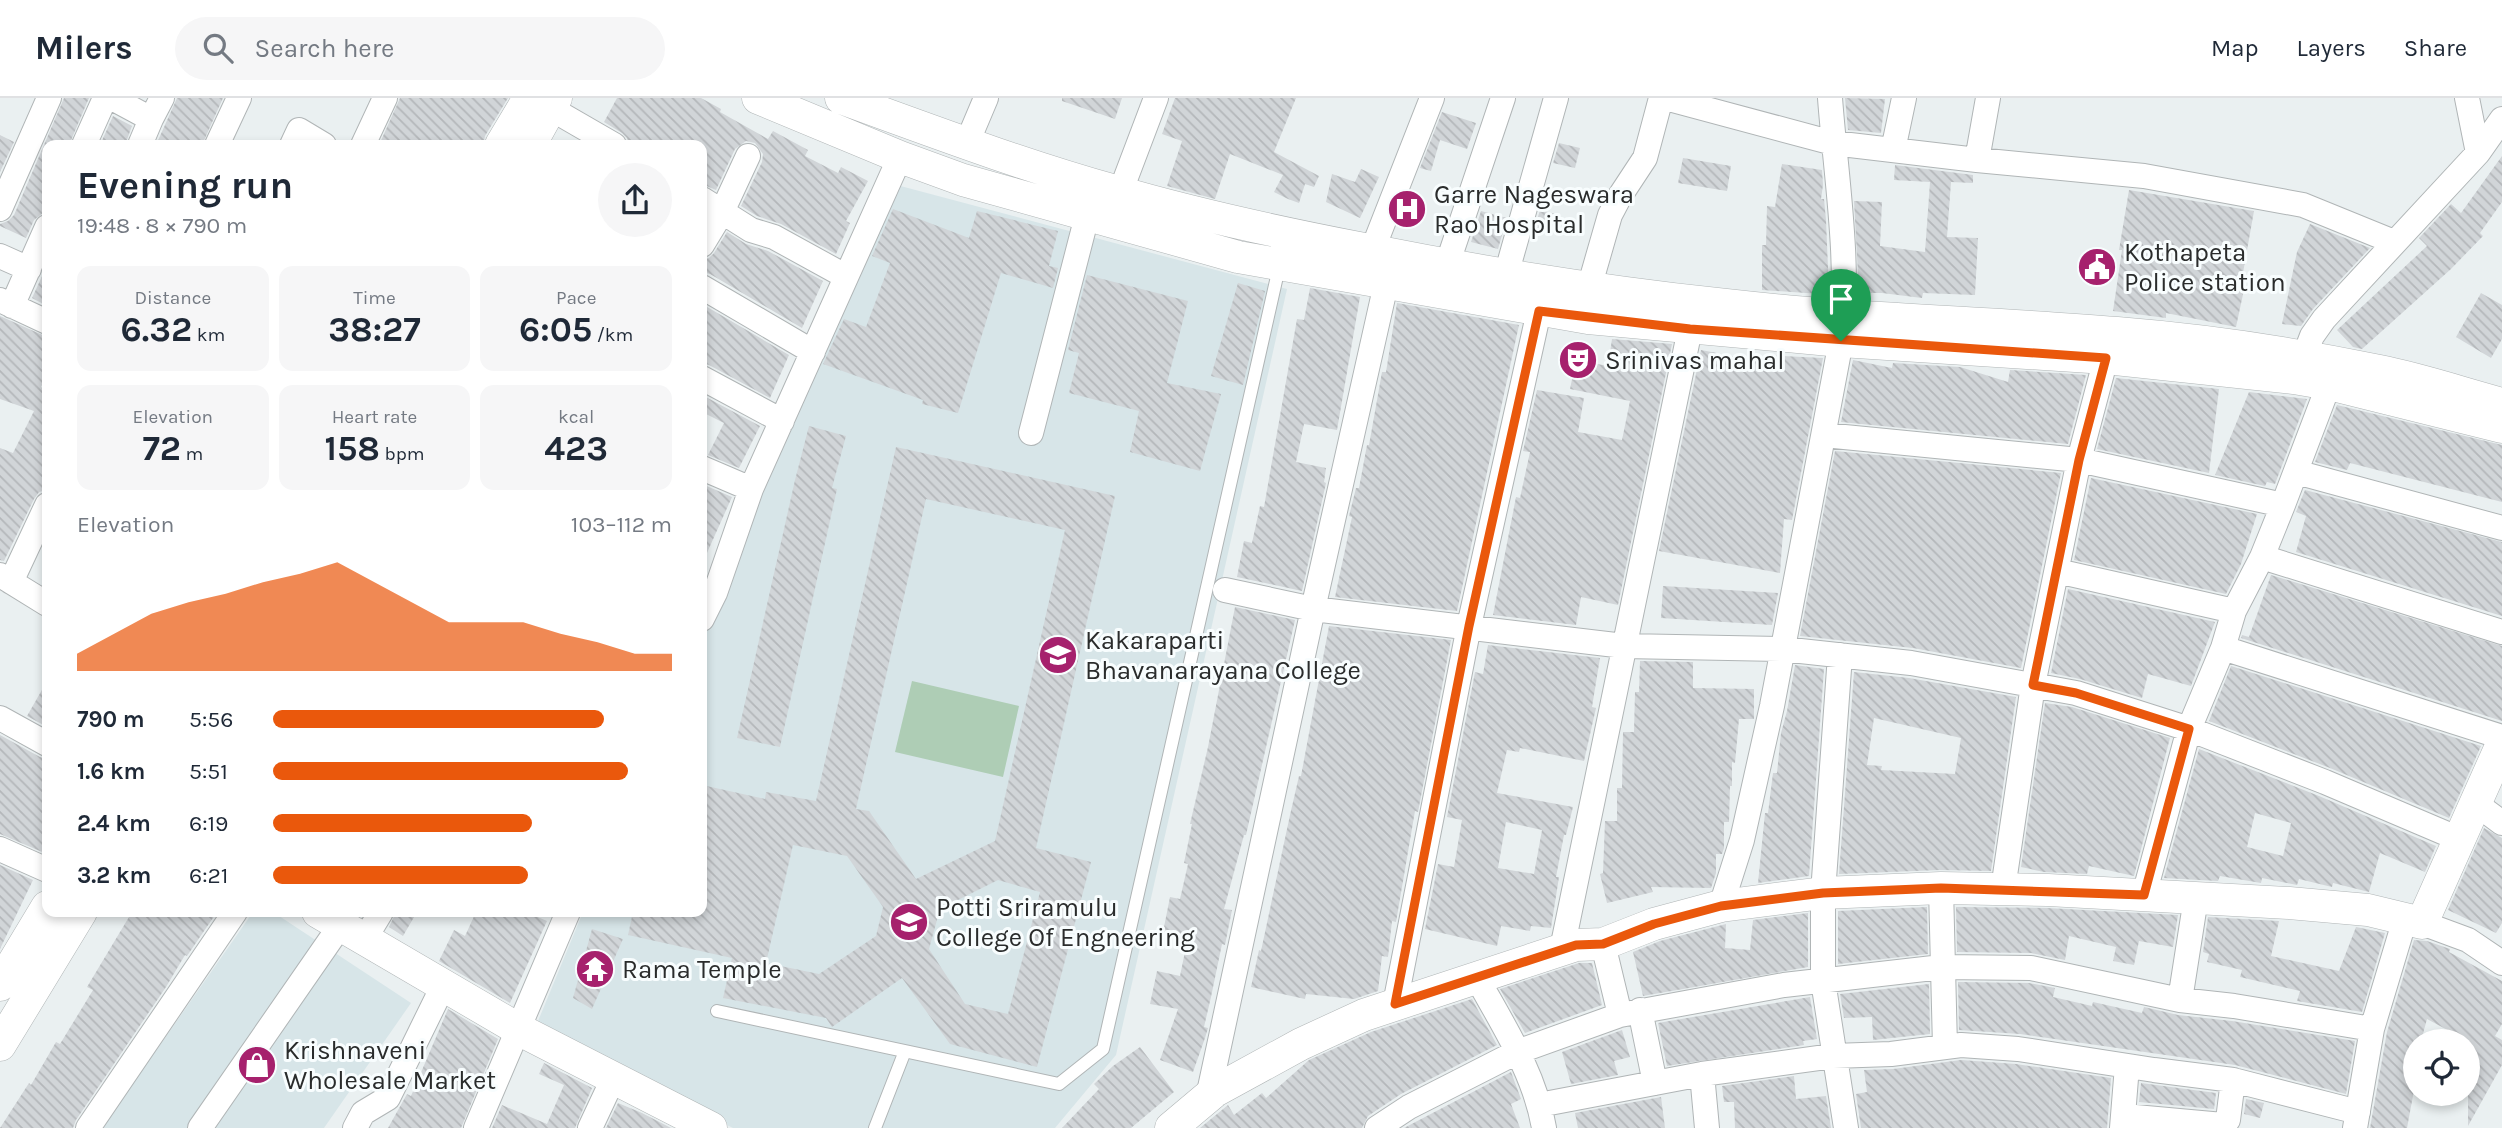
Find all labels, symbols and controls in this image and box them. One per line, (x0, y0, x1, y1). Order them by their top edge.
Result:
search box (175, 17, 665, 80)
text: Milers (35, 29, 133, 67)
icon: search (199, 29, 237, 67)
text: Search here (255, 33, 394, 64)
text: Map (2211, 34, 2259, 62)
text: Layers (2297, 34, 2366, 62)
text: Share (2404, 34, 2467, 62)
text: Evening run (77, 163, 293, 208)
button: share (598, 163, 672, 237)
place label: Garre Nageswara Rao Hospital (1434, 179, 1634, 240)
hospital icon: Garre Nageswara Rao Hospital (1386, 188, 1428, 230)
text: 19:48 · 8 × 790 m (77, 212, 247, 239)
place label: Kothapeta Police station (2124, 237, 2286, 298)
public building icon: Kothapeta Police station (2076, 246, 2118, 288)
pin (1811, 269, 1871, 341)
icon: arrive (1822, 280, 1860, 318)
text: Distance (134, 287, 211, 309)
text: Time (353, 287, 396, 309)
text: Pace (556, 287, 596, 309)
text: 6.32 (120, 309, 192, 350)
text: 38:27 (328, 309, 421, 350)
text: 6:05 (519, 309, 592, 350)
text: km (192, 324, 225, 346)
text: /km (592, 324, 633, 346)
theatre icon: Srinivas mahal (1557, 339, 1599, 381)
place label: Srinivas mahal (1605, 345, 1784, 376)
text: Elevation (133, 406, 213, 428)
text: Heart rate (332, 406, 417, 428)
text: kcal (558, 406, 594, 428)
text: 72 (142, 428, 181, 469)
text: 158 (324, 428, 380, 469)
text: 423 (544, 428, 608, 469)
text: m (181, 443, 203, 465)
text: bpm (380, 443, 425, 465)
text: Elevation (77, 511, 174, 538)
text: 103–112 m (571, 511, 672, 538)
place label: Kakaraparti Bhavanarayana College (1085, 625, 1361, 686)
school or university icon: Kakaraparti Bhavanarayana College (1037, 634, 1079, 676)
text: 790 m (77, 706, 145, 733)
text: 5:56 (189, 706, 233, 733)
text: 1.6 km (77, 758, 145, 785)
text: 5:51 (189, 758, 228, 785)
text: 2.4 km (77, 810, 151, 837)
text: 6:19 (189, 810, 228, 837)
text: 3.2 km (77, 862, 151, 889)
text: 6:21 (189, 862, 228, 889)
place label: Potti Sriramulu College Of Engneering (936, 892, 1195, 953)
school or university icon: Potti Sriramulu College Of Engneering (888, 901, 930, 943)
temple icon: Rama Temple (574, 948, 616, 990)
place label: Rama Temple (622, 954, 782, 985)
map controls (2403, 1029, 2480, 1106)
button: locate (2403, 1029, 2480, 1106)
place label: Krishnaveni Wholesale Market (284, 1035, 496, 1096)
shop icon: Krishnaveni Wholesale Market (236, 1044, 278, 1086)

